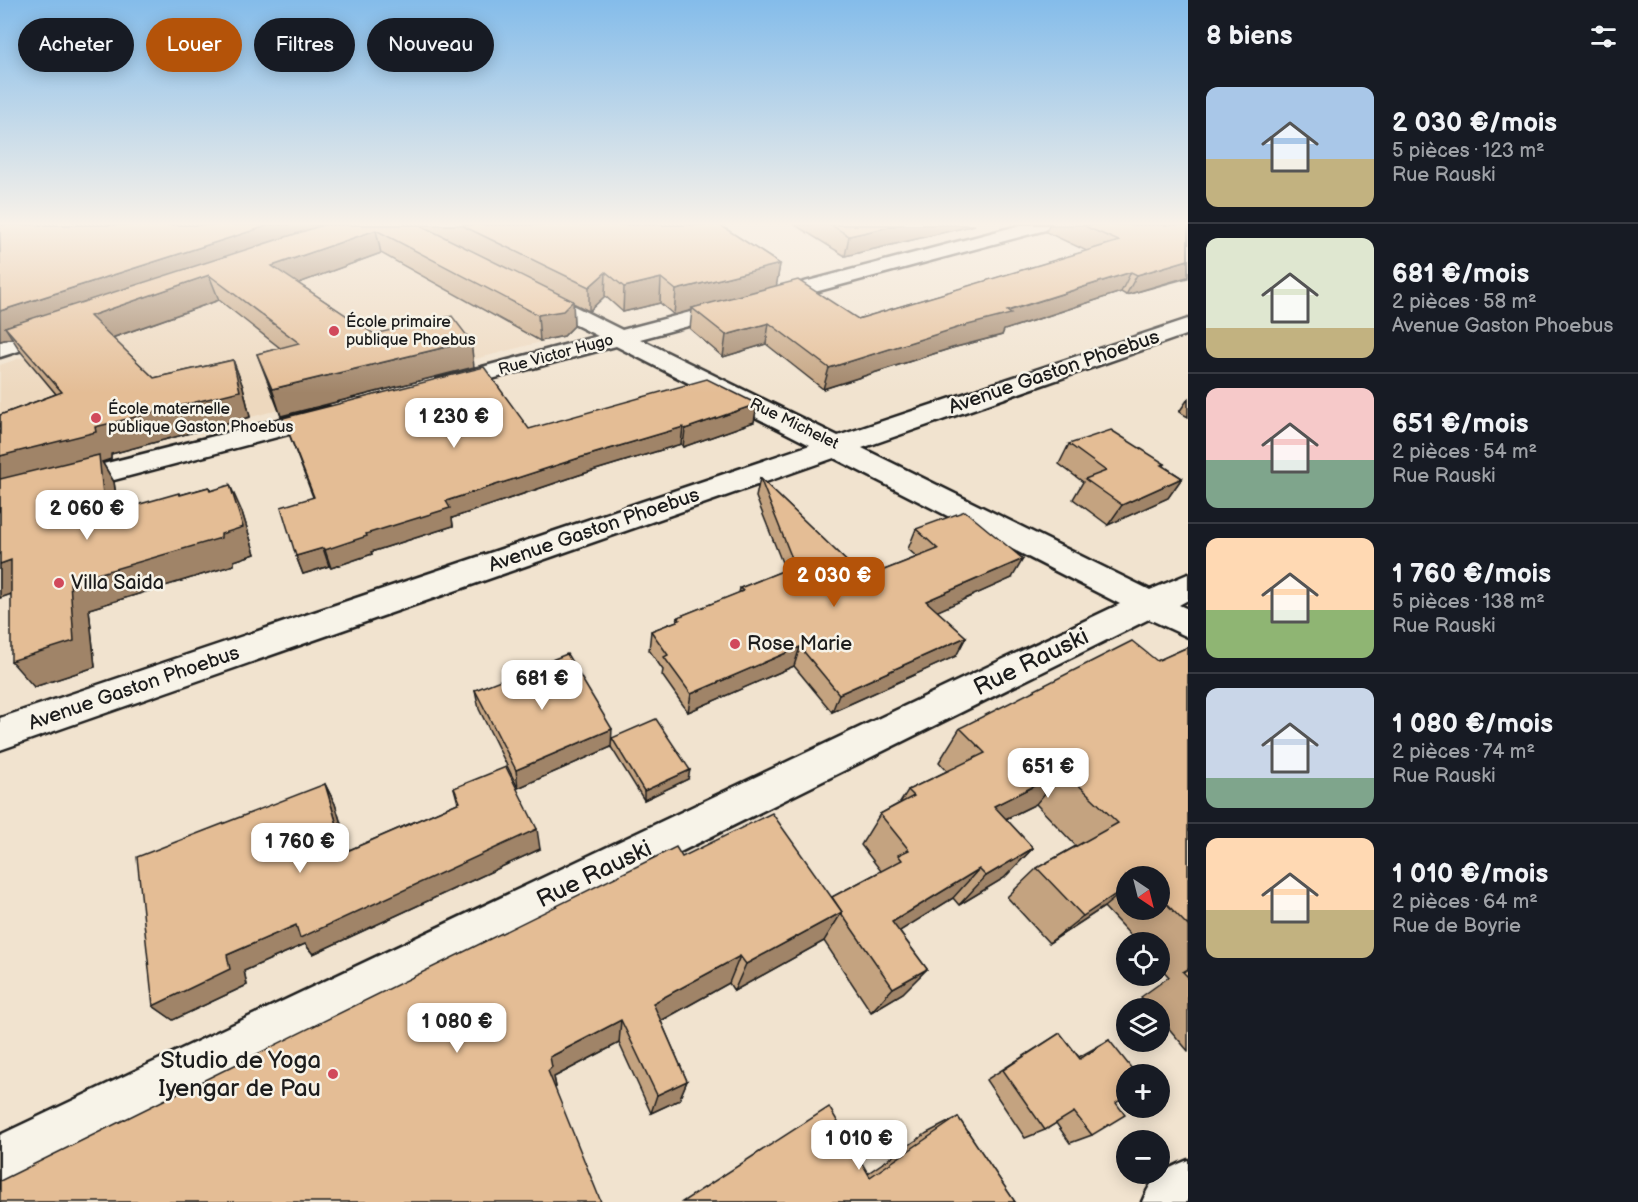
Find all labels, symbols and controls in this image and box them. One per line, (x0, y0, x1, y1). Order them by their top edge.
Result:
chip: Acheter (18, 18, 134, 72)
chip: Louer (146, 18, 242, 72)
chip: Filtres (254, 18, 355, 72)
chip: Nouveau (367, 18, 494, 72)
icon: filters (1587, 20, 1620, 53)
text: 8 biens (1206, 21, 1293, 52)
text: 2 030 €/mois (1392, 108, 1557, 139)
icon: home (1254, 111, 1326, 183)
text: 5 pièces · 123 m² (1392, 139, 1545, 163)
text: Rue Rauski (1392, 163, 1496, 187)
text: 681 €/mois (1392, 259, 1529, 290)
icon: home (1254, 262, 1326, 334)
text: 2 pièces · 58 m² (1392, 290, 1537, 314)
place label: École primaire publique Phoebus (346, 311, 476, 350)
text: Avenue Gaston Phoebus (1392, 314, 1613, 338)
marker: École primaire publique Phoebus (327, 324, 341, 338)
street label: Avenue Gaston Phoebus (945, 325, 1163, 419)
street label: Rue Victor Hugo (496, 331, 616, 379)
street label: Rue Michelet (747, 394, 842, 454)
place label: École maternelle publique Gaston Phoebus (108, 398, 294, 437)
pin: 1 230 € (399, 398, 509, 449)
text: 1 230 € (419, 405, 489, 429)
text: 651 €/mois (1392, 409, 1529, 440)
marker: École maternelle publique Gaston Phoebus (89, 411, 103, 425)
icon: home (1254, 412, 1326, 484)
text: 2 pièces · 54 m² (1392, 440, 1537, 464)
text: Rue Rauski (1392, 464, 1496, 488)
street label: Avenue Gaston Phoebus (485, 483, 703, 577)
pin: 2 060 € (32, 490, 142, 541)
text: 2 060 € (50, 497, 124, 521)
pin: 2 030 € (779, 557, 889, 608)
text: 1 760 €/mois (1392, 559, 1551, 590)
icon: home (1254, 562, 1326, 634)
text: 2 030 € (797, 564, 871, 588)
place label: Villa Saida (71, 571, 164, 595)
marker: Villa Saida (52, 576, 66, 590)
text: 5 pièces · 138 m² (1392, 590, 1545, 614)
text: Rue Rauski (1392, 614, 1496, 638)
street label: Rue Rauski (969, 622, 1093, 702)
place label: Rose Marie (747, 632, 852, 656)
marker: Rose Marie (728, 637, 742, 651)
street label: Avenue Gaston Phoebus (25, 641, 243, 735)
pin: 681 € (500, 660, 584, 711)
text: 681 € (515, 667, 569, 691)
text: 1 080 €/mois (1392, 709, 1553, 740)
icon: home (1254, 712, 1326, 784)
text: 2 pièces · 74 m² (1392, 740, 1535, 764)
pin: 651 € (1006, 748, 1090, 799)
text: 651 € (1022, 755, 1074, 779)
text: Rue Rauski (1392, 764, 1496, 788)
pin: 1 760 € (245, 823, 355, 874)
text: 1 760 € (265, 830, 335, 854)
street label: Rue Rauski (532, 834, 656, 914)
text: 1 010 €/mois (1392, 859, 1548, 890)
icon: home (1254, 862, 1326, 934)
north arrow (1116, 866, 1170, 920)
map controls (1116, 866, 1170, 1184)
text: 2 pièces · 64 m² (1392, 890, 1538, 914)
text: Rue de Boyrie (1392, 914, 1521, 938)
button: locate (1116, 932, 1170, 986)
button: layers (1116, 998, 1170, 1052)
pin: 1 080 € (402, 1003, 512, 1054)
text: 1 080 € (421, 1010, 493, 1034)
place label: Studio de Yoga Iyengar de Pau (158, 1046, 321, 1103)
button: + (1116, 1064, 1170, 1118)
marker: Studio de Yoga Iyengar de Pau (326, 1067, 340, 1081)
pin: 1 010 € (804, 1120, 914, 1171)
text: 1 010 € (825, 1127, 893, 1151)
button: − (1116, 1130, 1170, 1184)

